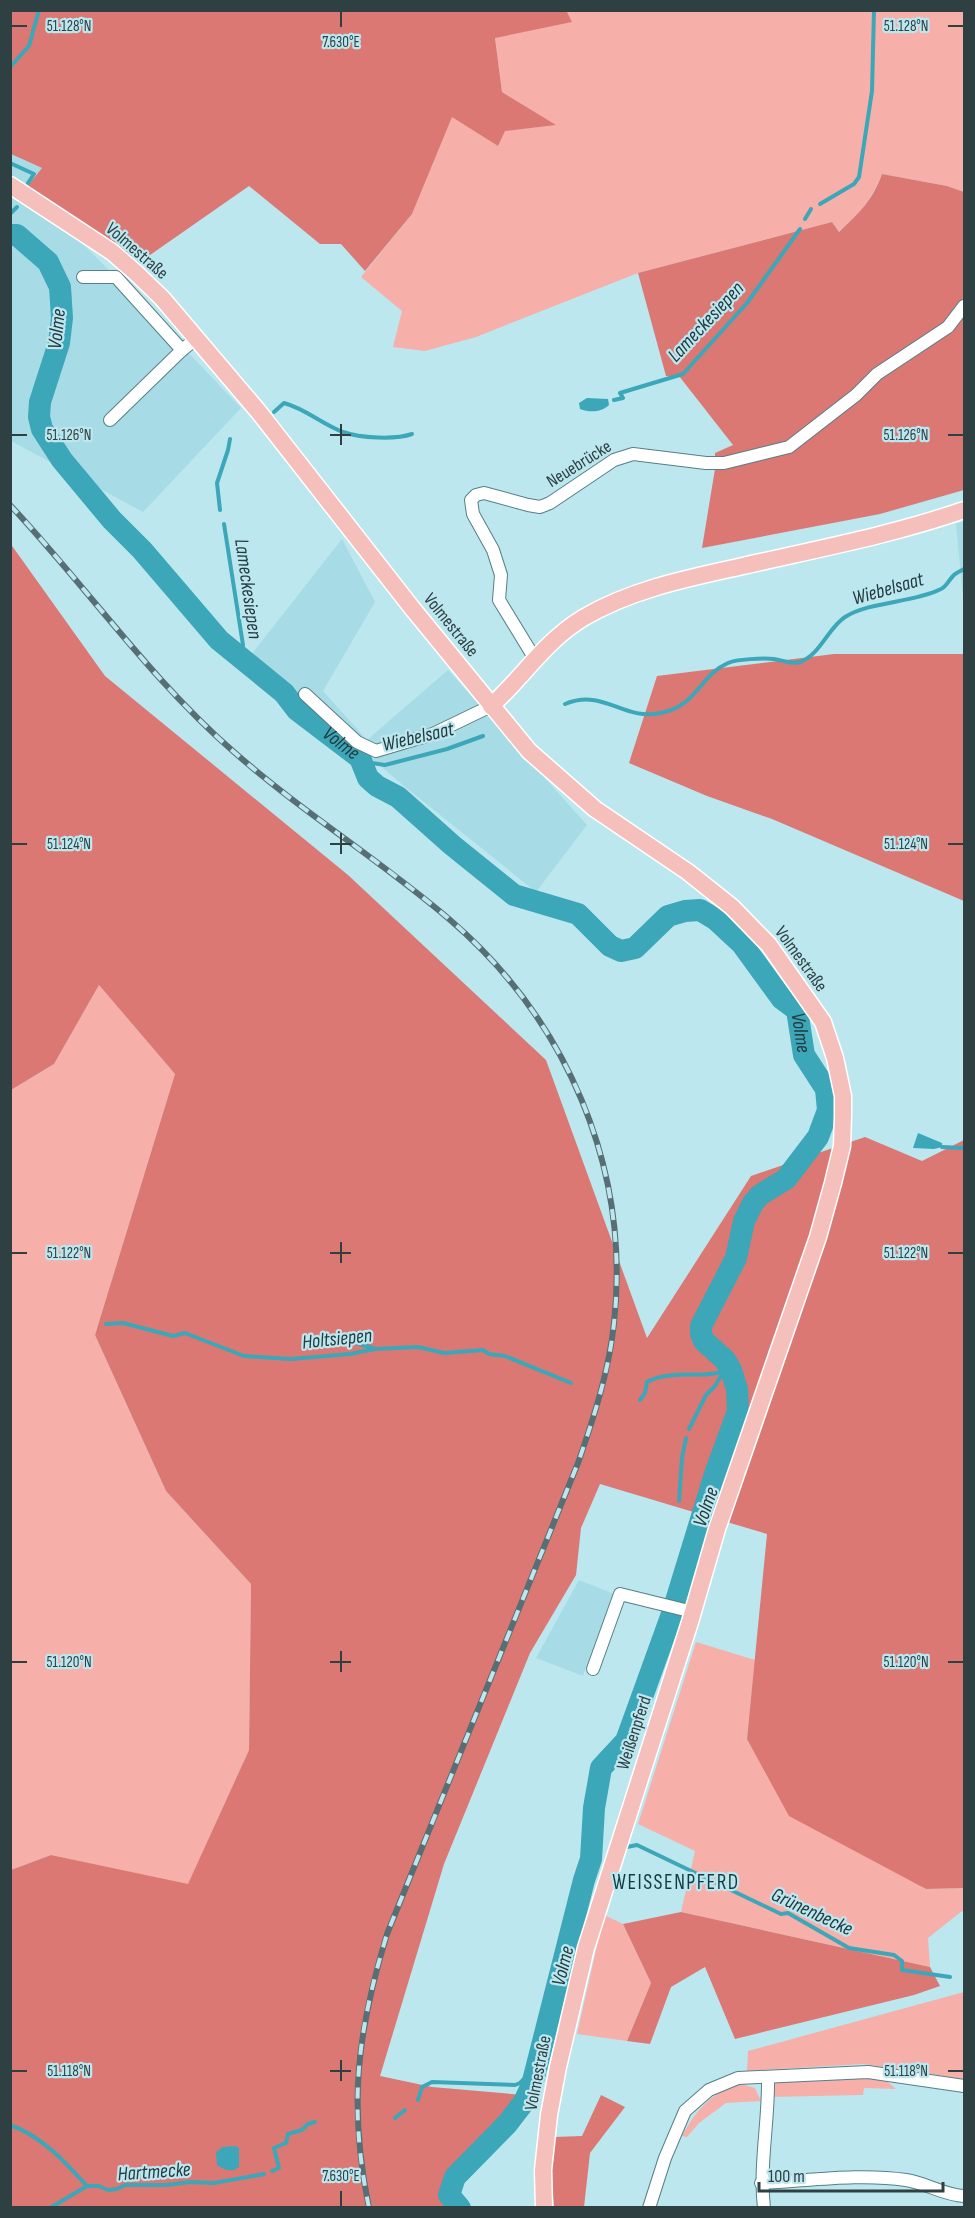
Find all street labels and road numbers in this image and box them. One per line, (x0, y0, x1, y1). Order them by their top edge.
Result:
street label: Volmestraße (102, 218, 172, 284)
street label: Neuebrücke (543, 436, 615, 492)
street label: Volmestraße (419, 589, 483, 661)
street label: Volmestraße (770, 922, 832, 996)
street label: Weißenpferd (612, 1693, 656, 1773)
street label: Volmestraße (520, 2034, 556, 2112)

